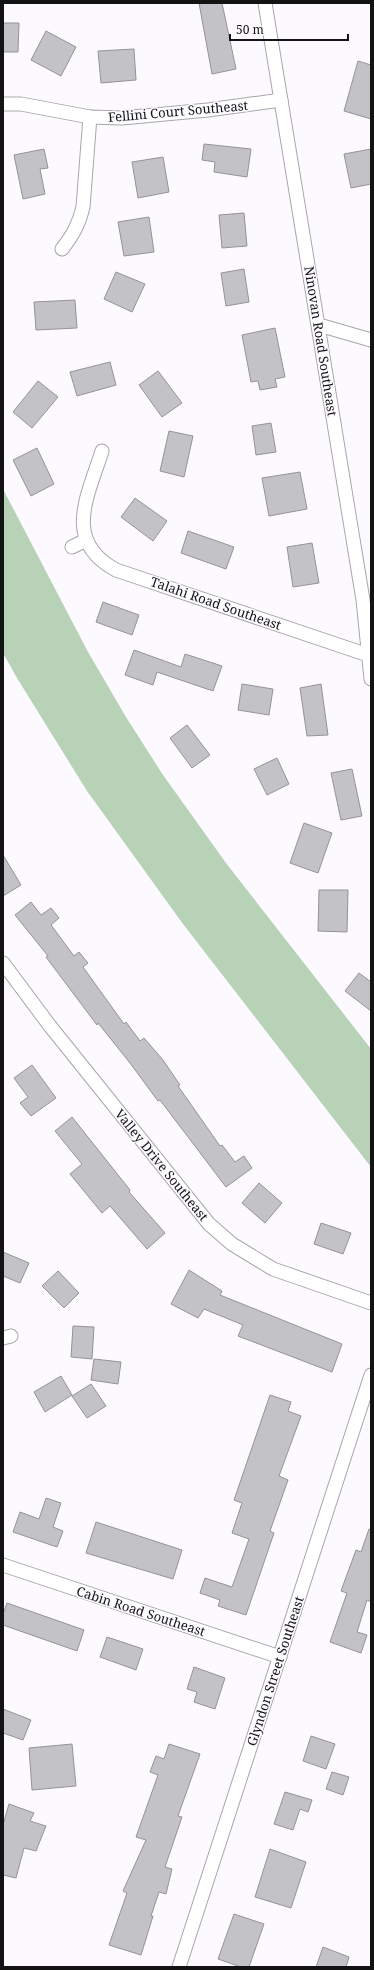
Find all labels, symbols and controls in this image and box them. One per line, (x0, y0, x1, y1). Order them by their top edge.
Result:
scale bar (230, 16, 348, 42)
text: 50 m (236, 21, 264, 38)
street label: Fellini Court Southeast (107, 96, 249, 126)
street label: Ninovan Road Southeast (300, 265, 342, 418)
street label: Talahi Road Southeast (148, 572, 284, 634)
street label: Valley Drive Southeast (111, 1105, 213, 1225)
street label: Cabin Road Southeast (74, 1582, 208, 1640)
street label: Glyndon Street Southeast (242, 1593, 308, 1748)

